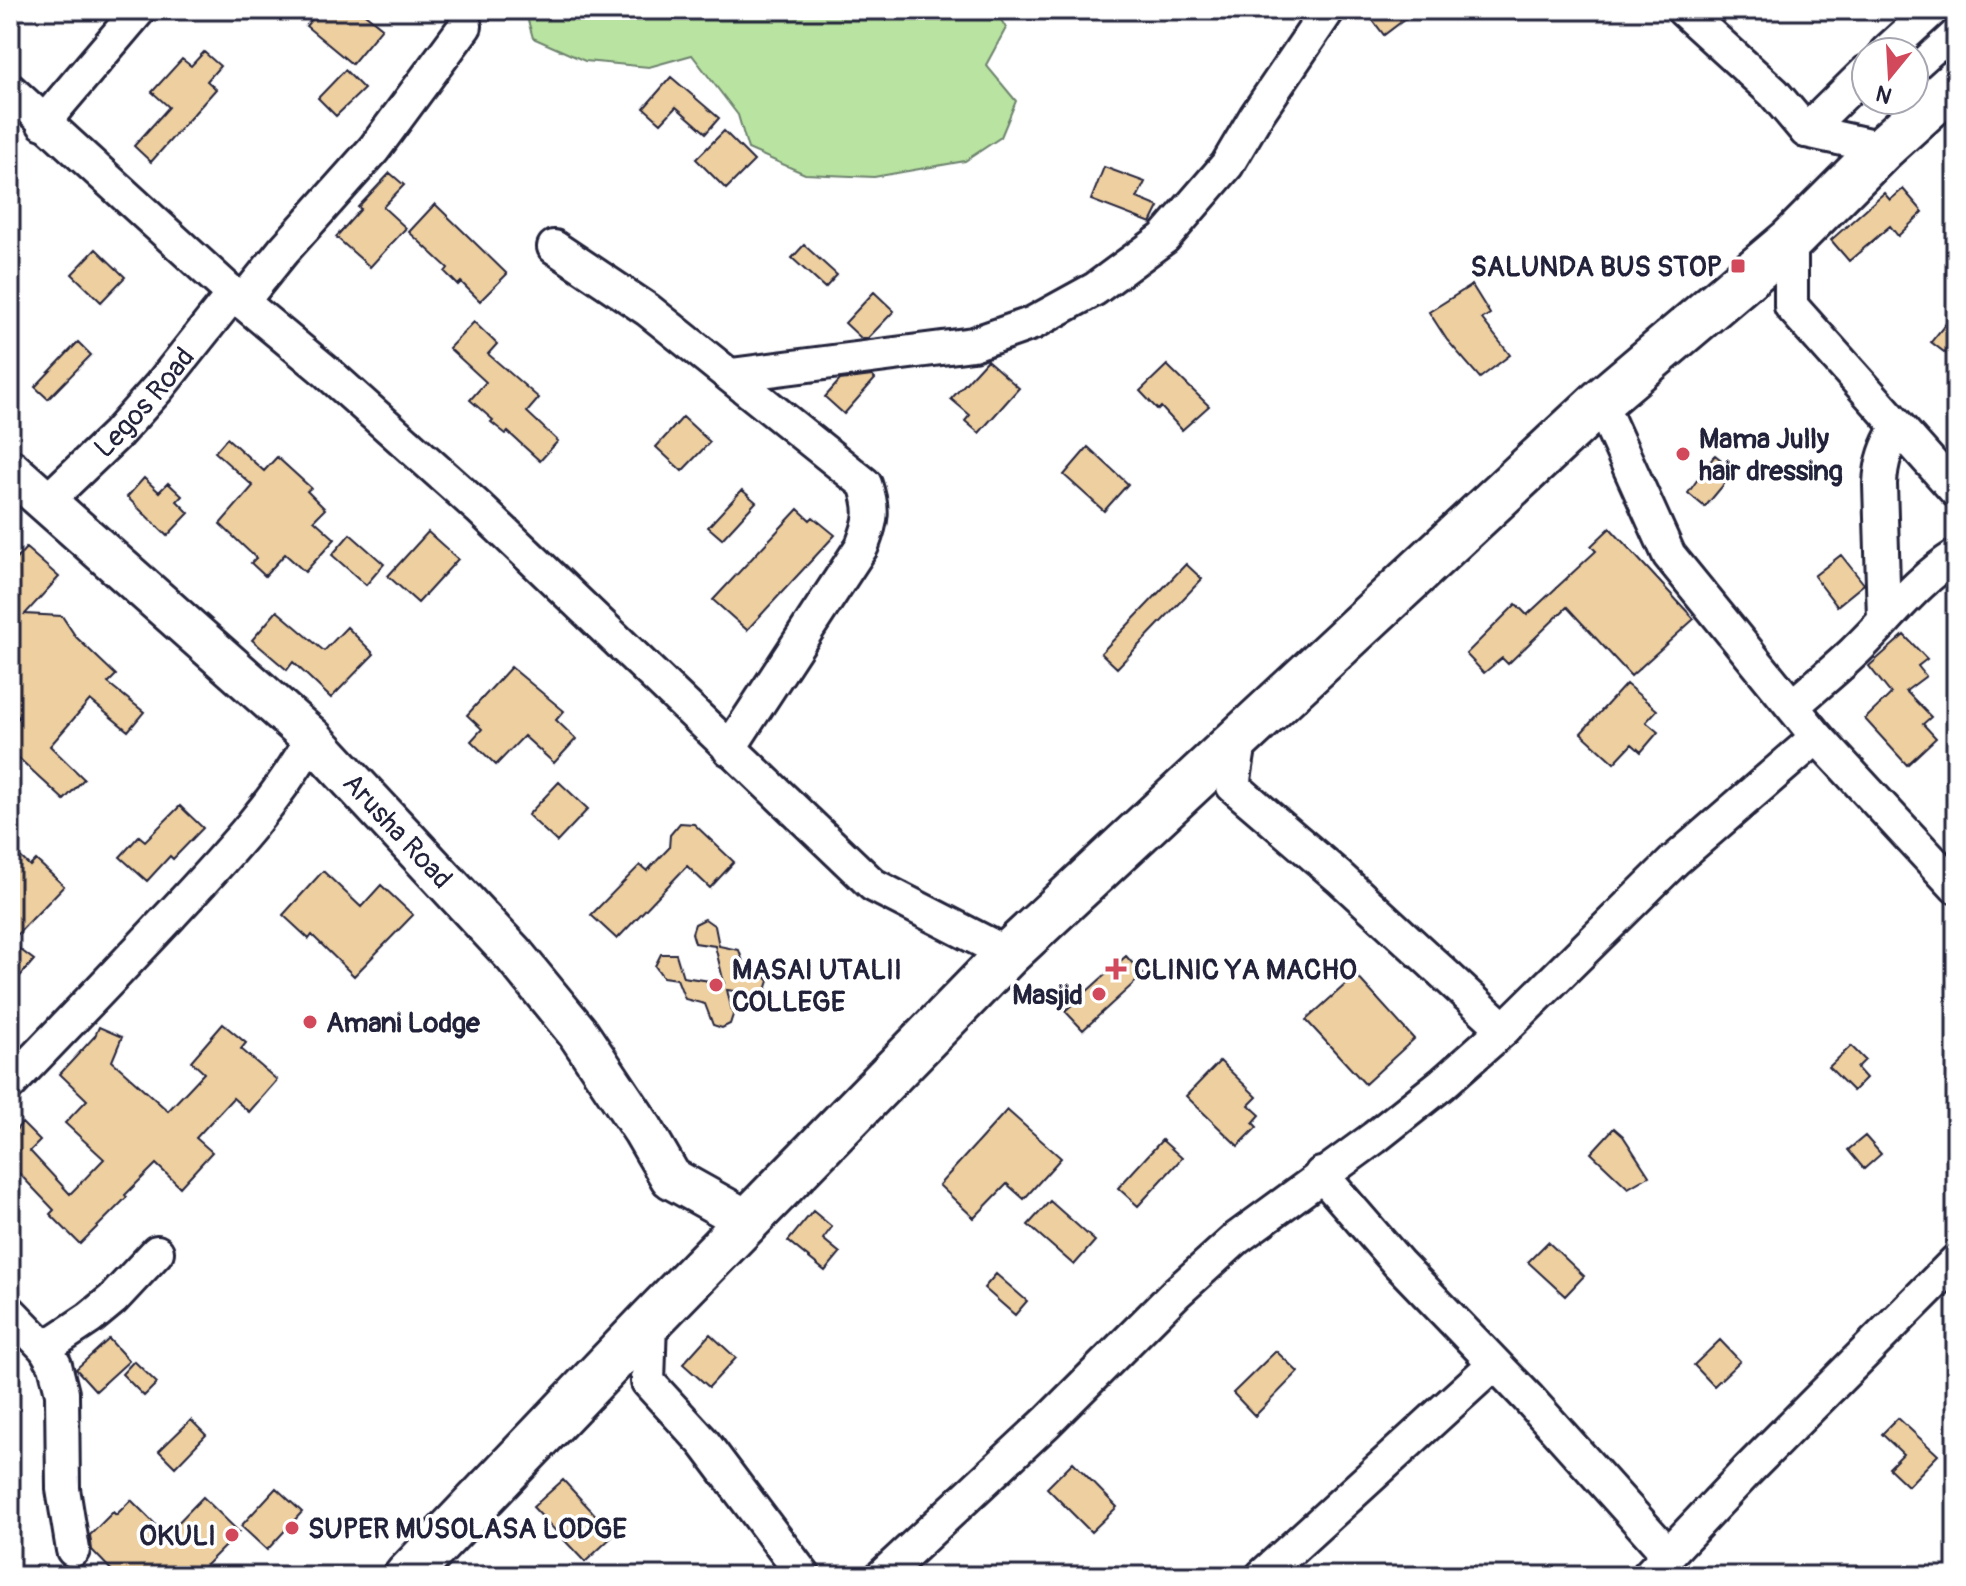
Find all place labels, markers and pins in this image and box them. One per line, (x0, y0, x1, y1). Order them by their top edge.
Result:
place label: SALUNDA BUS STOP (1471, 250, 1722, 285)
marker: SALUNDA BUS STOP (1729, 257, 1747, 275)
place label: Mama Jully hair dressing (1699, 422, 1843, 489)
marker: Mama Jully hair dressing (1674, 445, 1692, 463)
place label: MASAI UTALII COLLEGE (732, 953, 902, 1020)
place label: CLINIC YA MACHO (1134, 953, 1357, 988)
marker: CLINIC YA MACHO (1105, 958, 1127, 980)
marker: MASAI UTALII COLLEGE (707, 976, 725, 994)
place label: Masjid (1012, 978, 1083, 1013)
marker: Masjid (1090, 985, 1108, 1003)
place label: Amani Lodge (326, 1006, 481, 1041)
marker: Amani Lodge (301, 1013, 319, 1031)
place label: SUPER MUSOLASA LODGE (308, 1512, 627, 1547)
place label: OKULI (139, 1519, 216, 1554)
marker: SUPER MUSOLASA LODGE (283, 1519, 301, 1537)
marker: OKULI (223, 1526, 241, 1544)

